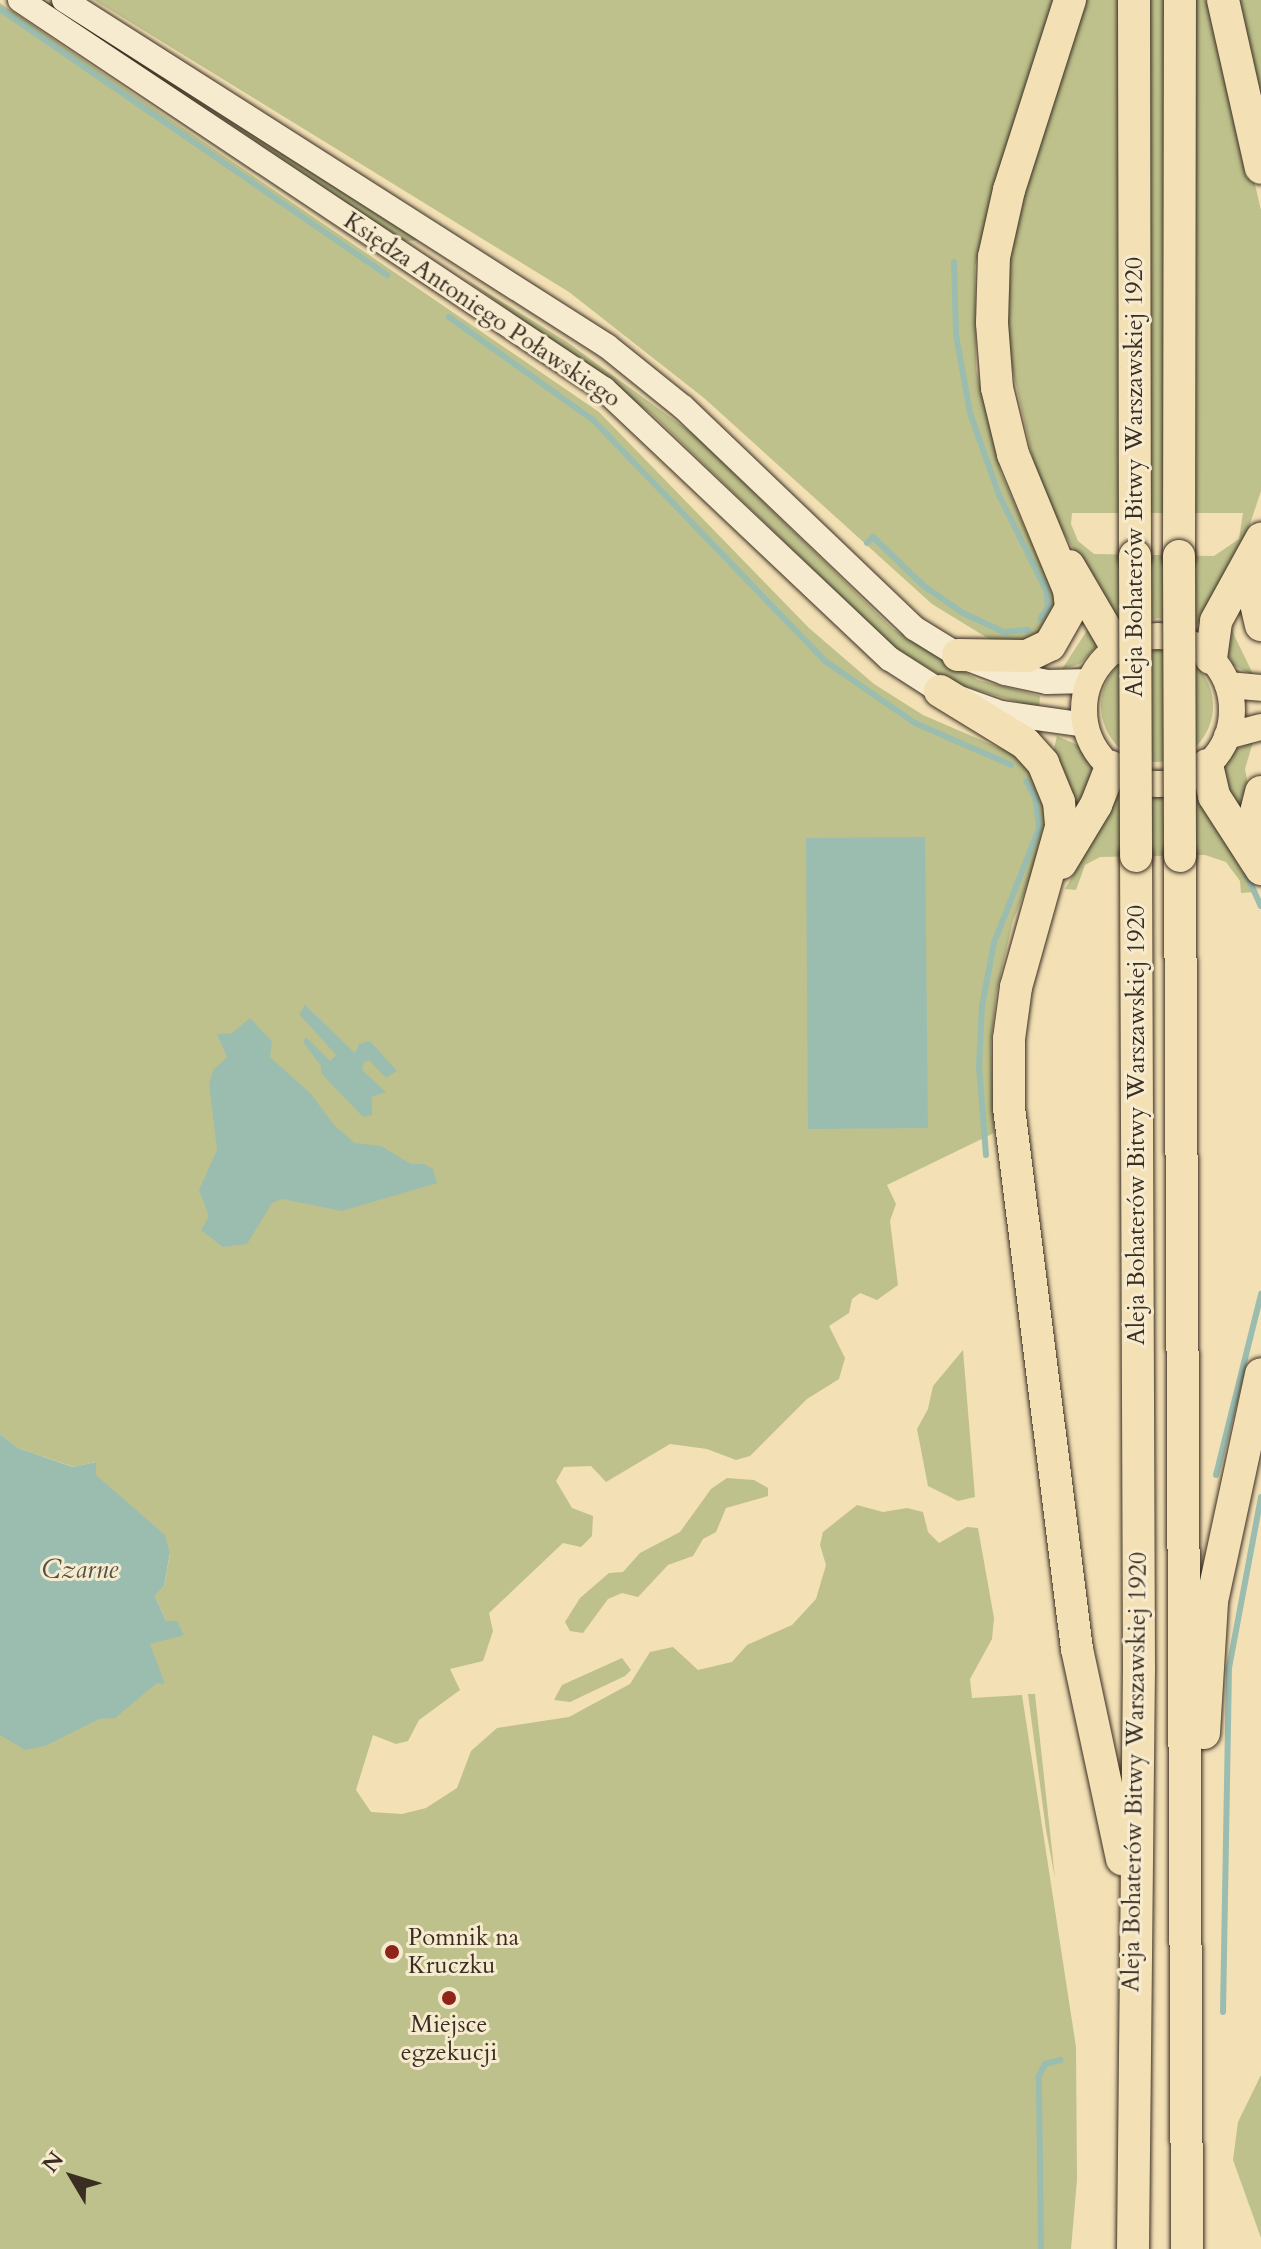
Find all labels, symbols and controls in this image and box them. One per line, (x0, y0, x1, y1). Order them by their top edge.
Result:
street label: Księdza Antoniego Poławskiego (338, 206, 626, 414)
street label: Aleja Bohaterów Bitwy Warszawskiej 1920 (1121, 257, 1149, 697)
street label: Aleja Bohaterów Bitwy Warszawskiej 1920 (1123, 905, 1151, 1345)
street label: Aleja Bohaterów Bitwy Warszawskiej 1920 (1117, 1552, 1153, 1992)
water label: Czarne (42, 1554, 118, 1586)
place label: Pomnik na Kruczku (408, 1924, 519, 1980)
marker: Pomnik na Kruczku (383, 1943, 401, 1961)
marker: Miejsce egzekucji (440, 1989, 458, 2007)
place label: Miejsce egzekucji (401, 2011, 497, 2067)
north arrow (32, 2137, 112, 2217)
text: N (35, 2145, 71, 2179)

